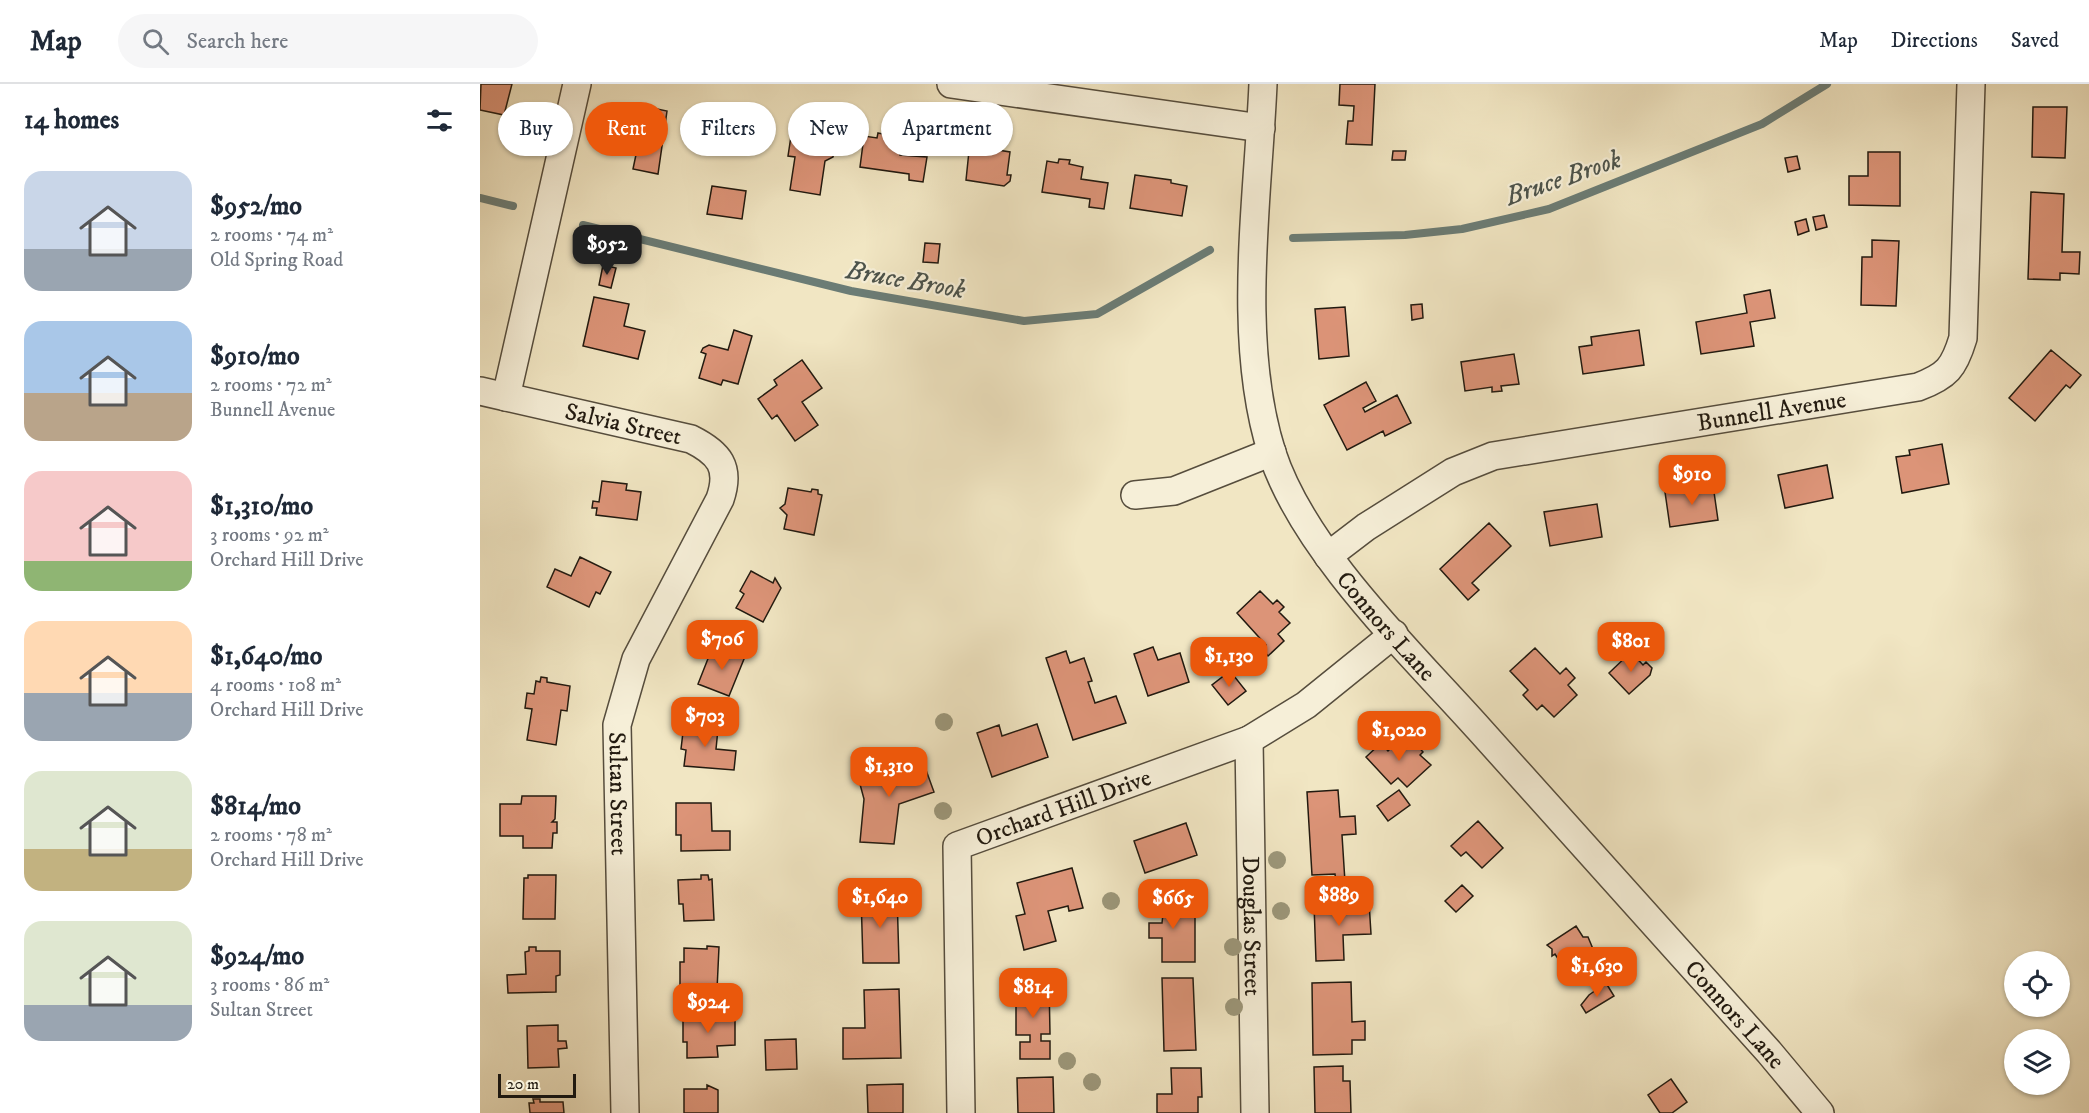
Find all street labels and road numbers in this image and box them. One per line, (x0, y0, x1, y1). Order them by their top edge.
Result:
street label: Bunnell Avenue (1695, 385, 1848, 439)
street label: Salvia Street (562, 397, 685, 452)
street label: Connors Lane (1329, 566, 1442, 688)
street label: Sultan Street (601, 731, 634, 856)
street label: Orchard Hill Drive (972, 763, 1155, 854)
street label: Douglas Street (1235, 856, 1267, 997)
street label: Connors Lane (1678, 954, 1791, 1076)

